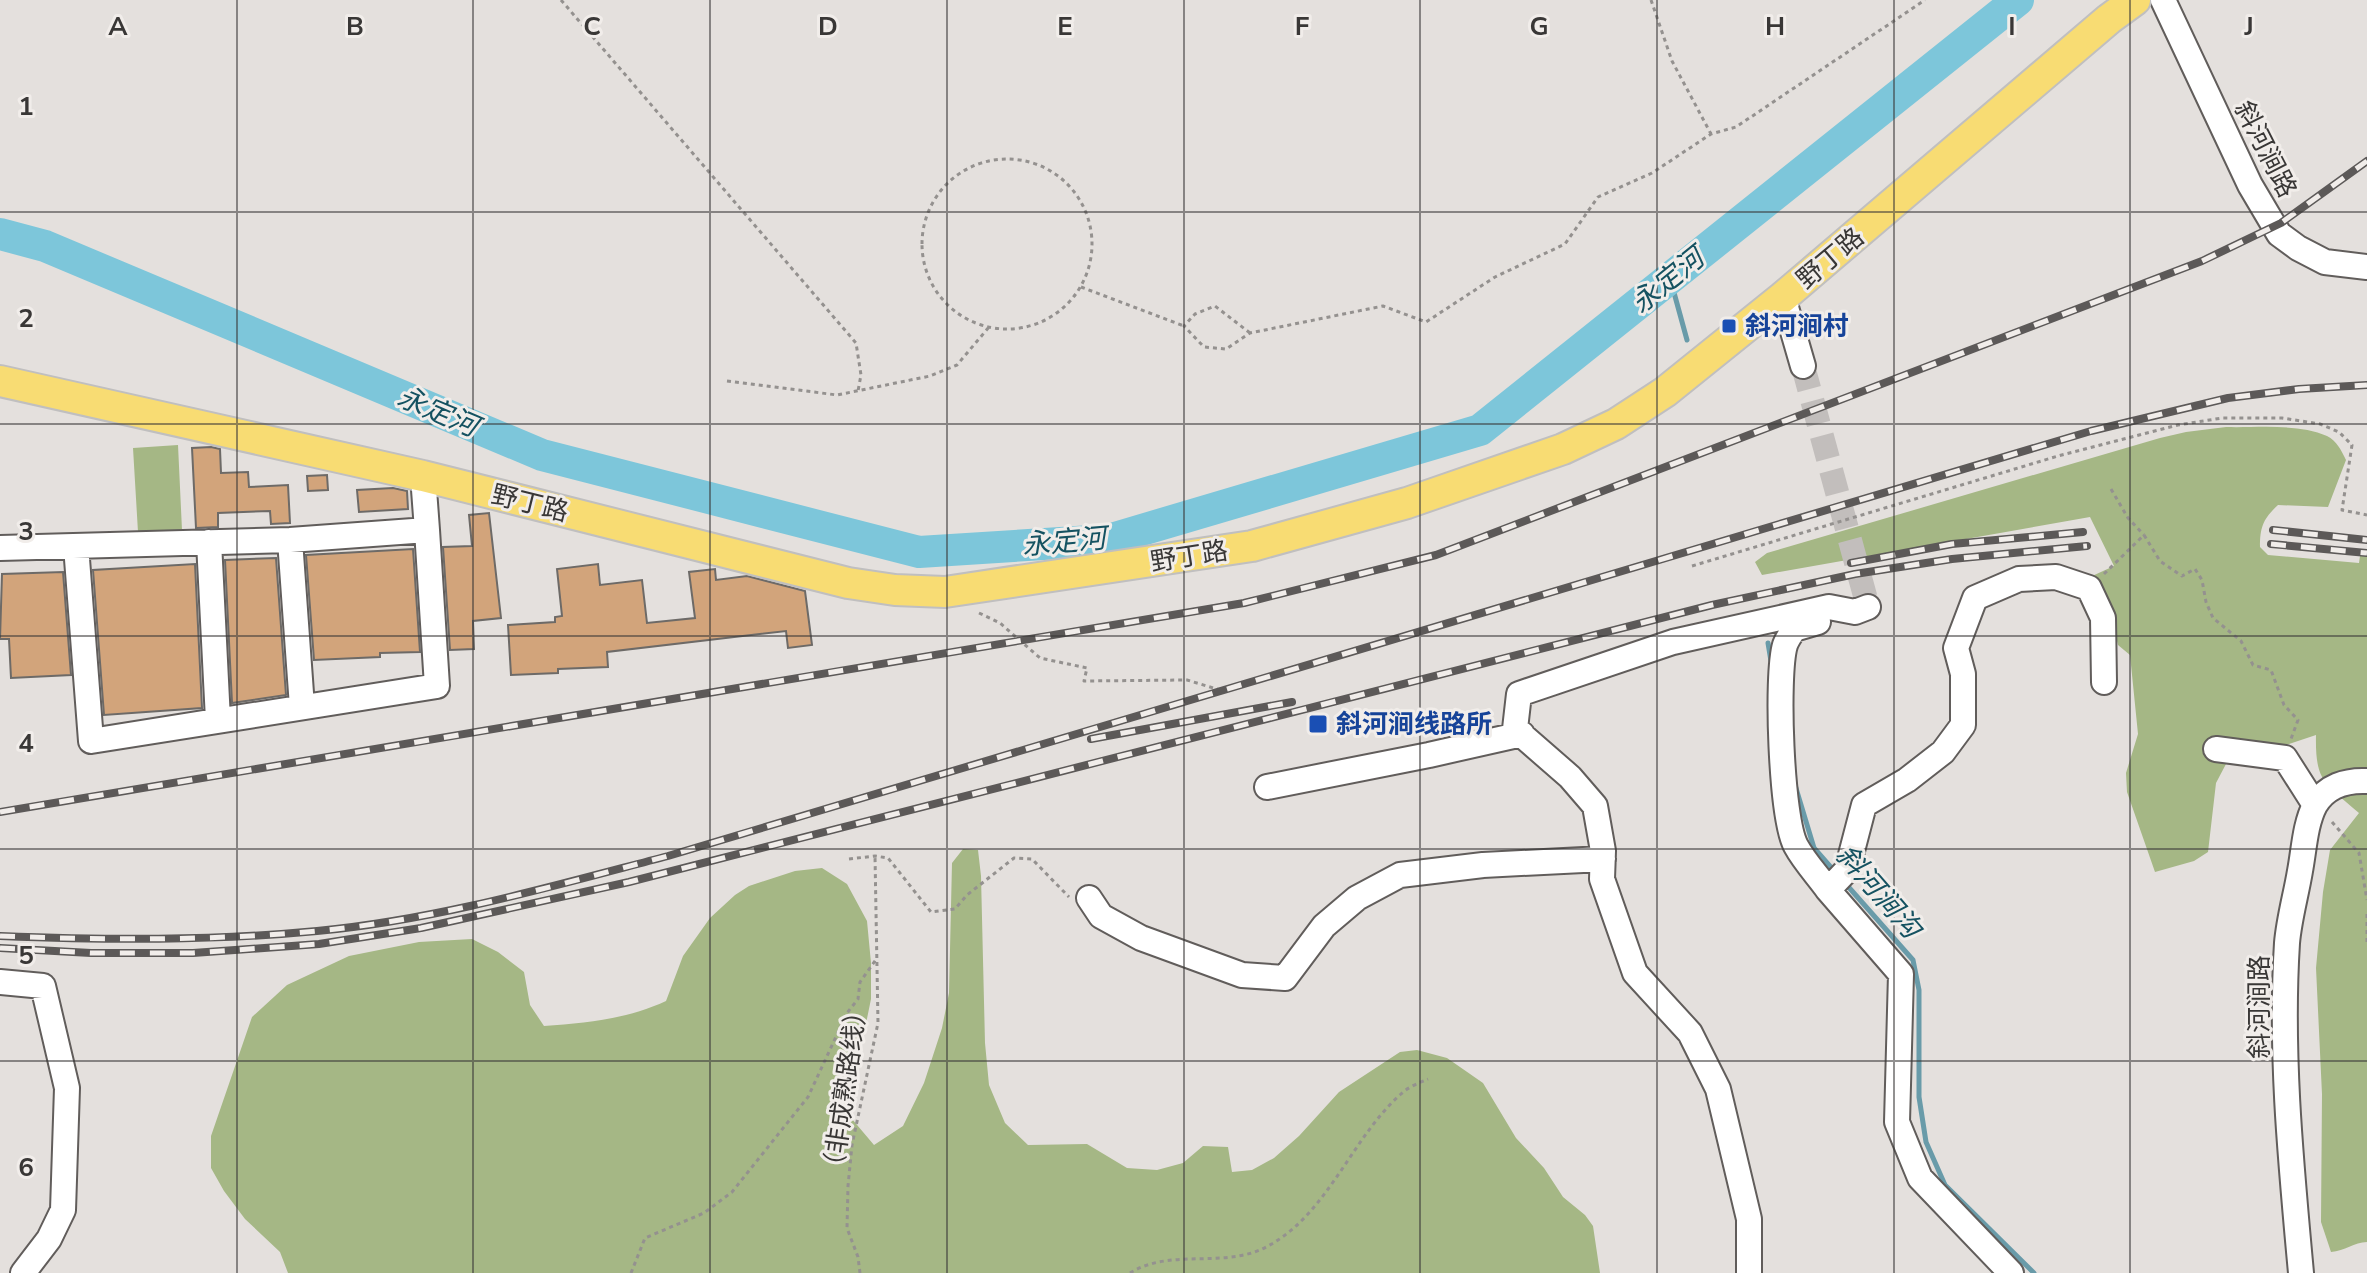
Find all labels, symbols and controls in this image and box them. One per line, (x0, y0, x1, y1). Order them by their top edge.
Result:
text: A (108, 9, 128, 44)
text: B (346, 9, 364, 44)
text: C (583, 9, 601, 44)
text: D (818, 9, 838, 44)
text: E (1057, 9, 1073, 44)
text: F (1295, 9, 1309, 44)
text: G (1529, 9, 1549, 44)
text: H (1765, 9, 1785, 44)
text: I (2008, 9, 2016, 44)
text: J (2243, 9, 2254, 44)
text: 1 (18, 89, 34, 124)
street label: 斜河涧路 (2226, 95, 2305, 204)
street label: 野丁路 (1789, 220, 1871, 297)
water label: 永定河 (1623, 236, 1716, 322)
text: 2 (18, 301, 34, 336)
place label: 斜河涧村 (1745, 309, 1849, 344)
marker: 斜河涧村 (1720, 317, 1738, 335)
water label: 永定河 (392, 378, 488, 448)
street label: 野丁路 (488, 477, 572, 530)
text: 3 (18, 514, 34, 549)
water label: 永定河 (1021, 519, 1113, 565)
street label: 野丁路 (1148, 533, 1230, 580)
place label: 斜河涧线路所 (1336, 707, 1492, 742)
marker: 斜河涧线路所 (1307, 713, 1329, 735)
text: 4 (18, 726, 34, 761)
water label: 斜河涧沟 (1827, 837, 1931, 949)
text: 5 (18, 938, 34, 973)
street label: 斜河涧路 (2242, 955, 2277, 1059)
street label: （非成熟路线） (815, 997, 875, 1182)
text: 6 (18, 1150, 34, 1185)

